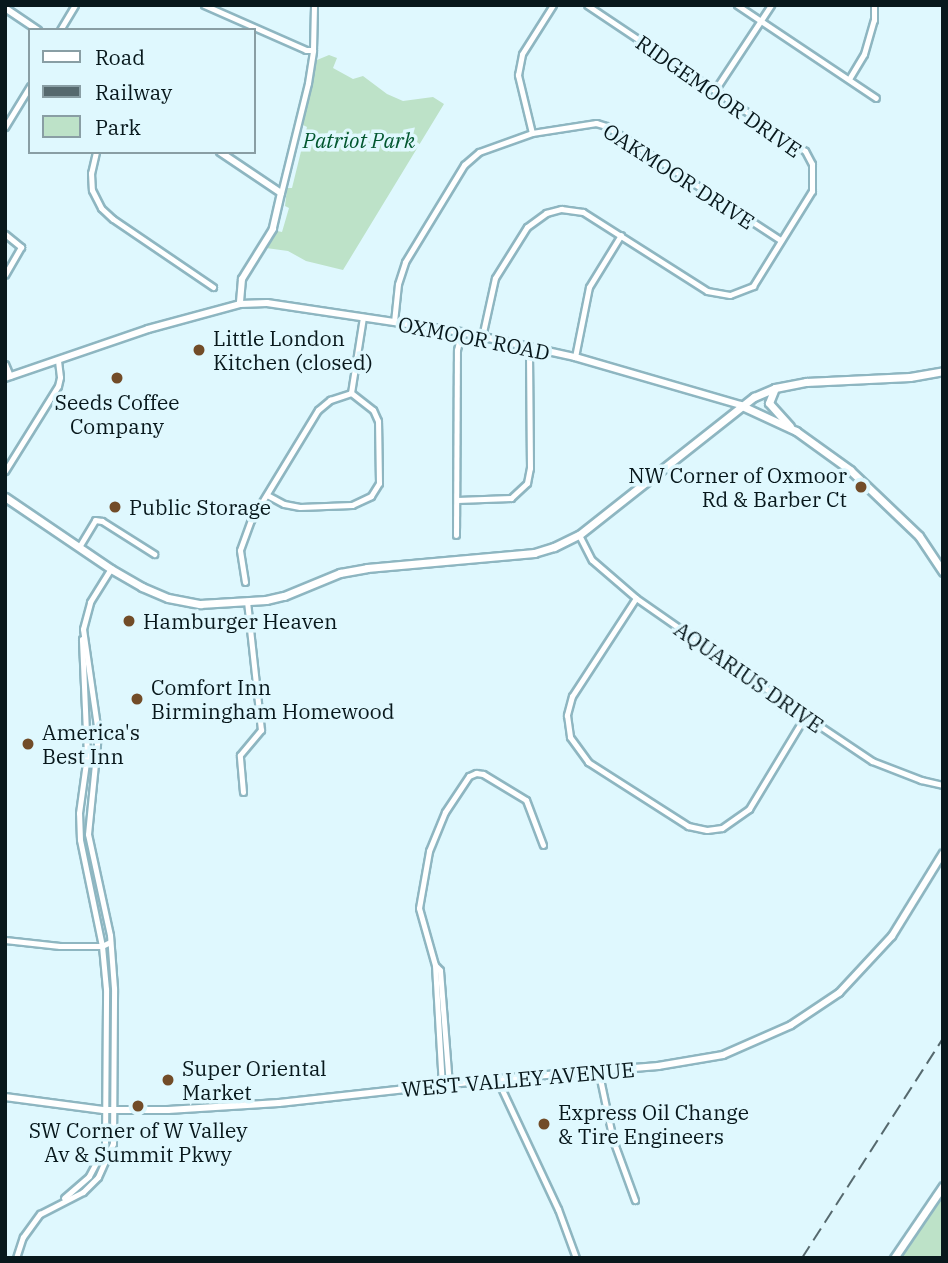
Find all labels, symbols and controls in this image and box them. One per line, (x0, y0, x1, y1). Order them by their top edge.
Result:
legend (28, 28, 256, 154)
street label: RIDGEMOOR DRIVE (631, 29, 807, 163)
text: Road (95, 43, 145, 71)
text: Railway (95, 78, 172, 106)
text: Park (95, 113, 141, 141)
street label: OAKMOOR DRIVE (599, 118, 759, 234)
park label: Patriot Park (303, 127, 415, 153)
street label: OXMOOR ROAD (396, 311, 552, 365)
place label: Little London Kitchen (closed) (213, 325, 373, 375)
marker: Little London Kitchen (closed) (191, 342, 207, 358)
marker: Seeds Coffee Company (109, 370, 125, 386)
place label: Seeds Coffee Company (55, 389, 179, 439)
place label: NW Corner of Oxmoor Rd & Barber Ct (628, 462, 847, 512)
marker: NW Corner of Oxmoor Rd & Barber Ct (853, 479, 869, 495)
place label: Public Storage (129, 494, 271, 520)
marker: Public Storage (107, 499, 123, 515)
place label: Hamburger Heaven (143, 608, 337, 634)
marker: Hamburger Heaven (121, 613, 137, 629)
street label: AQUARIUS DRIVE (670, 616, 828, 738)
place label: Comfort Inn Birmingham Homewood (151, 674, 395, 724)
marker: Comfort Inn Birmingham Homewood (129, 691, 145, 707)
place label: America's Best Inn (42, 719, 140, 769)
marker: America's Best Inn (20, 736, 36, 752)
place label: Super Oriental Market (182, 1055, 327, 1105)
street label: WEST VALLEY AVENUE (400, 1056, 636, 1102)
marker: Super Oriental Market (160, 1072, 176, 1088)
marker: SW Corner of W Valley Av & Summit Pkwy (130, 1098, 146, 1114)
place label: Express Oil Change & Tire Engineers (558, 1099, 749, 1149)
marker: Express Oil Change & Tire Engineers (536, 1116, 552, 1132)
place label: SW Corner of W Valley Av & Summit Pkwy (29, 1117, 247, 1167)

